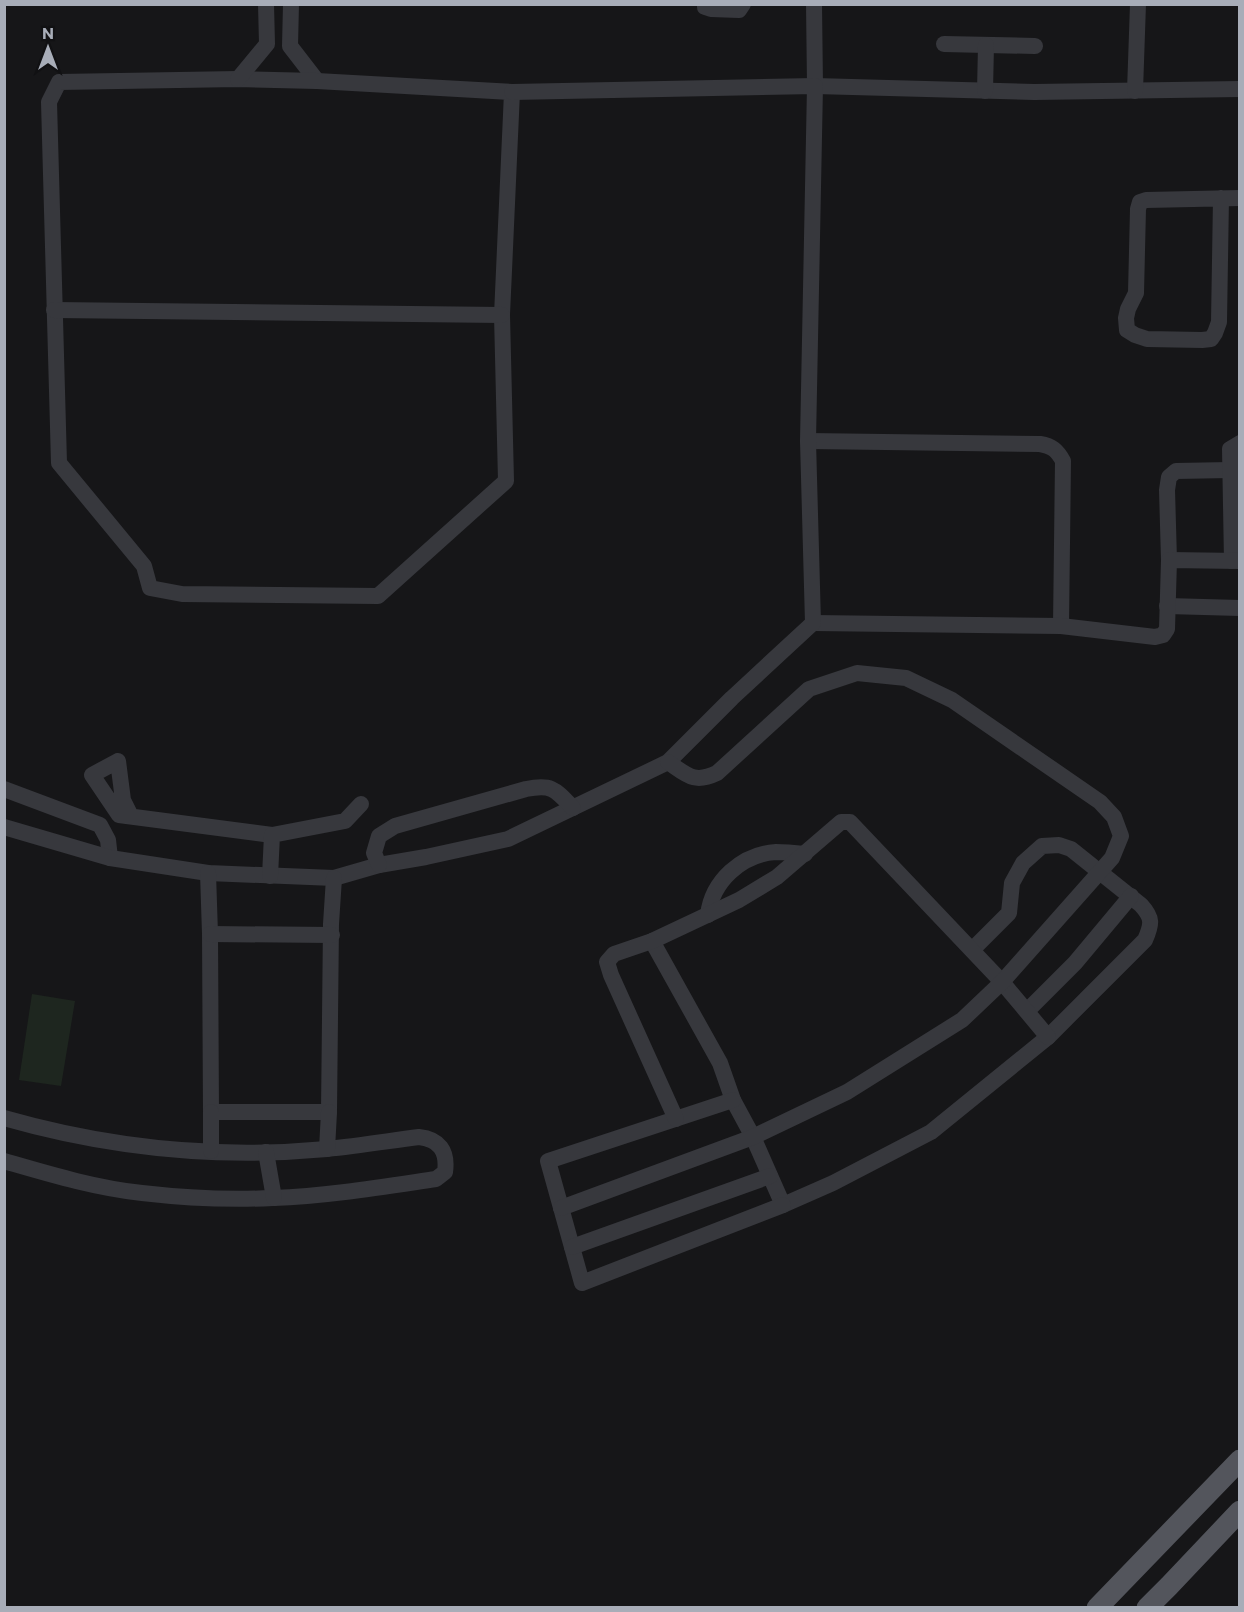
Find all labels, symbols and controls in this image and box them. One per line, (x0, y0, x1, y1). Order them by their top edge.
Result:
north arrow (18, 18, 78, 78)
text: N (42, 23, 54, 42)

